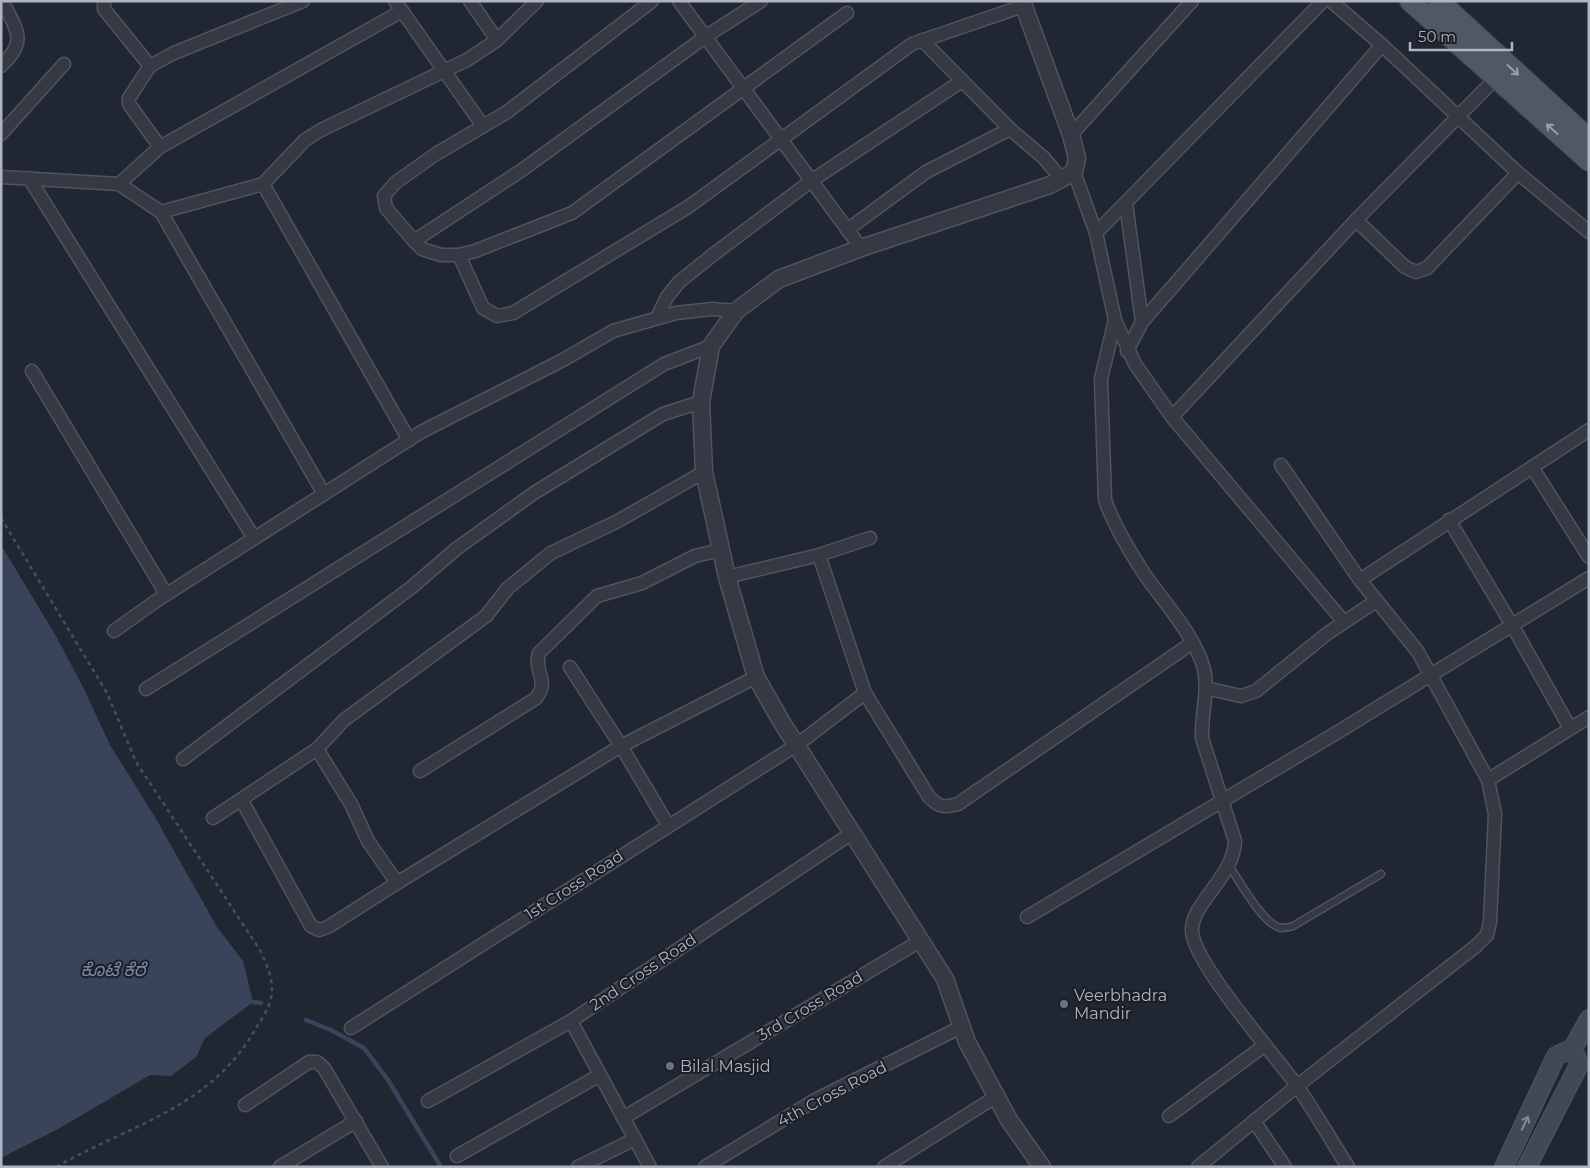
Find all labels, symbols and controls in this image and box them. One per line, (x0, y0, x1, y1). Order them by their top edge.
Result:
scale bar (1410, 20, 1512, 52)
text: 50 m (1418, 27, 1456, 46)
one-way arrow (1507, 64, 1520, 76)
one-way arrow (1546, 123, 1559, 135)
street label: 1st Cross Road (521, 846, 627, 924)
street label: 2nd Cross Road (586, 929, 700, 1015)
water label: ಕೊಟೆ ಕೆರೆ (80, 959, 149, 981)
street label: 3rd Cross Road (754, 967, 866, 1045)
place label: Veerbhadra Mandir (1074, 986, 1167, 1023)
marker: Veerbhadra Mandir (1058, 998, 1070, 1010)
place label: Bilal Masjid (680, 1057, 771, 1076)
street label: 4th Cross Road (774, 1057, 890, 1131)
marker: Bilal Masjid (664, 1060, 676, 1072)
one-way arrow (1520, 1116, 1530, 1131)

